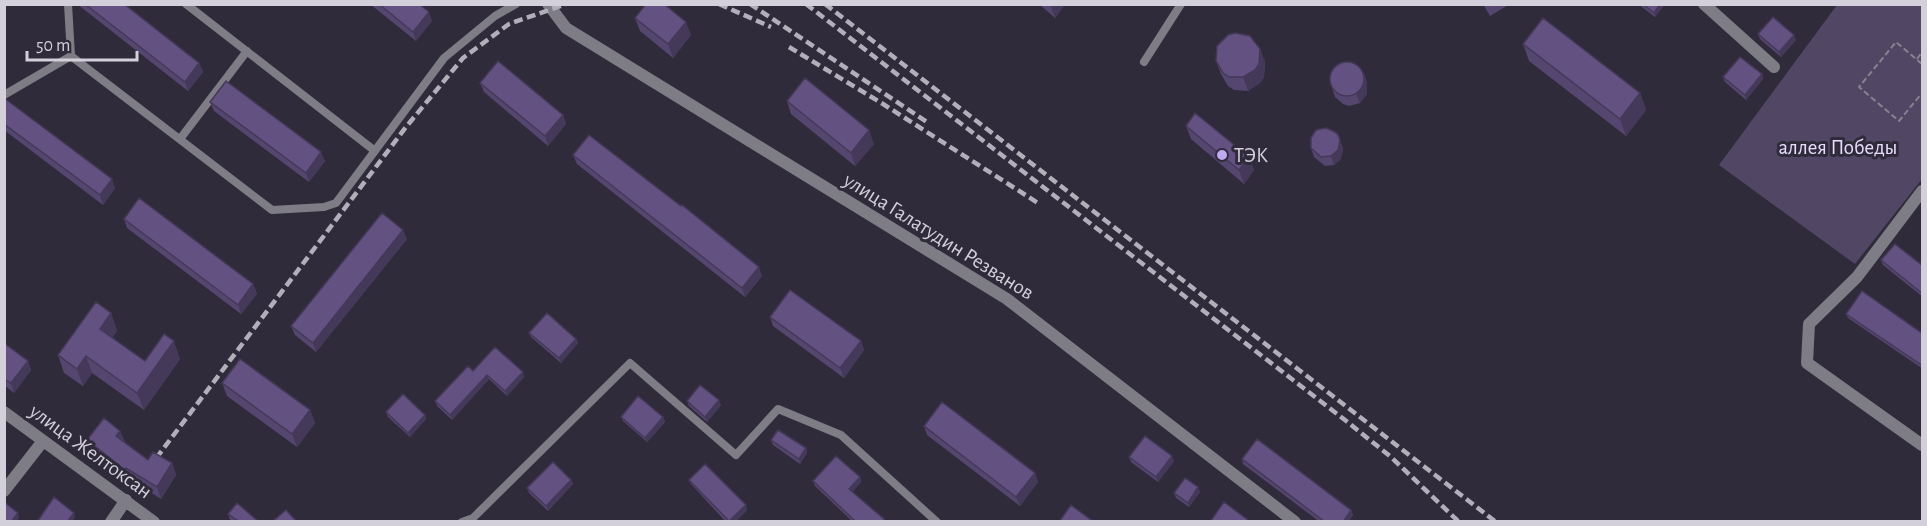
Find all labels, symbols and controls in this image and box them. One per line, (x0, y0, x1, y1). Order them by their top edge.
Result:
scale bar (27, 24, 136, 62)
text: 50 m (36, 37, 70, 55)
park label: аллея Победы (1778, 137, 1898, 158)
place label: ТЭК (1234, 145, 1268, 166)
marker: ТЭК (1215, 148, 1229, 162)
street label: улица Галатудин Резванов (839, 169, 1037, 304)
street label: улица Желтоксан (25, 400, 156, 503)

